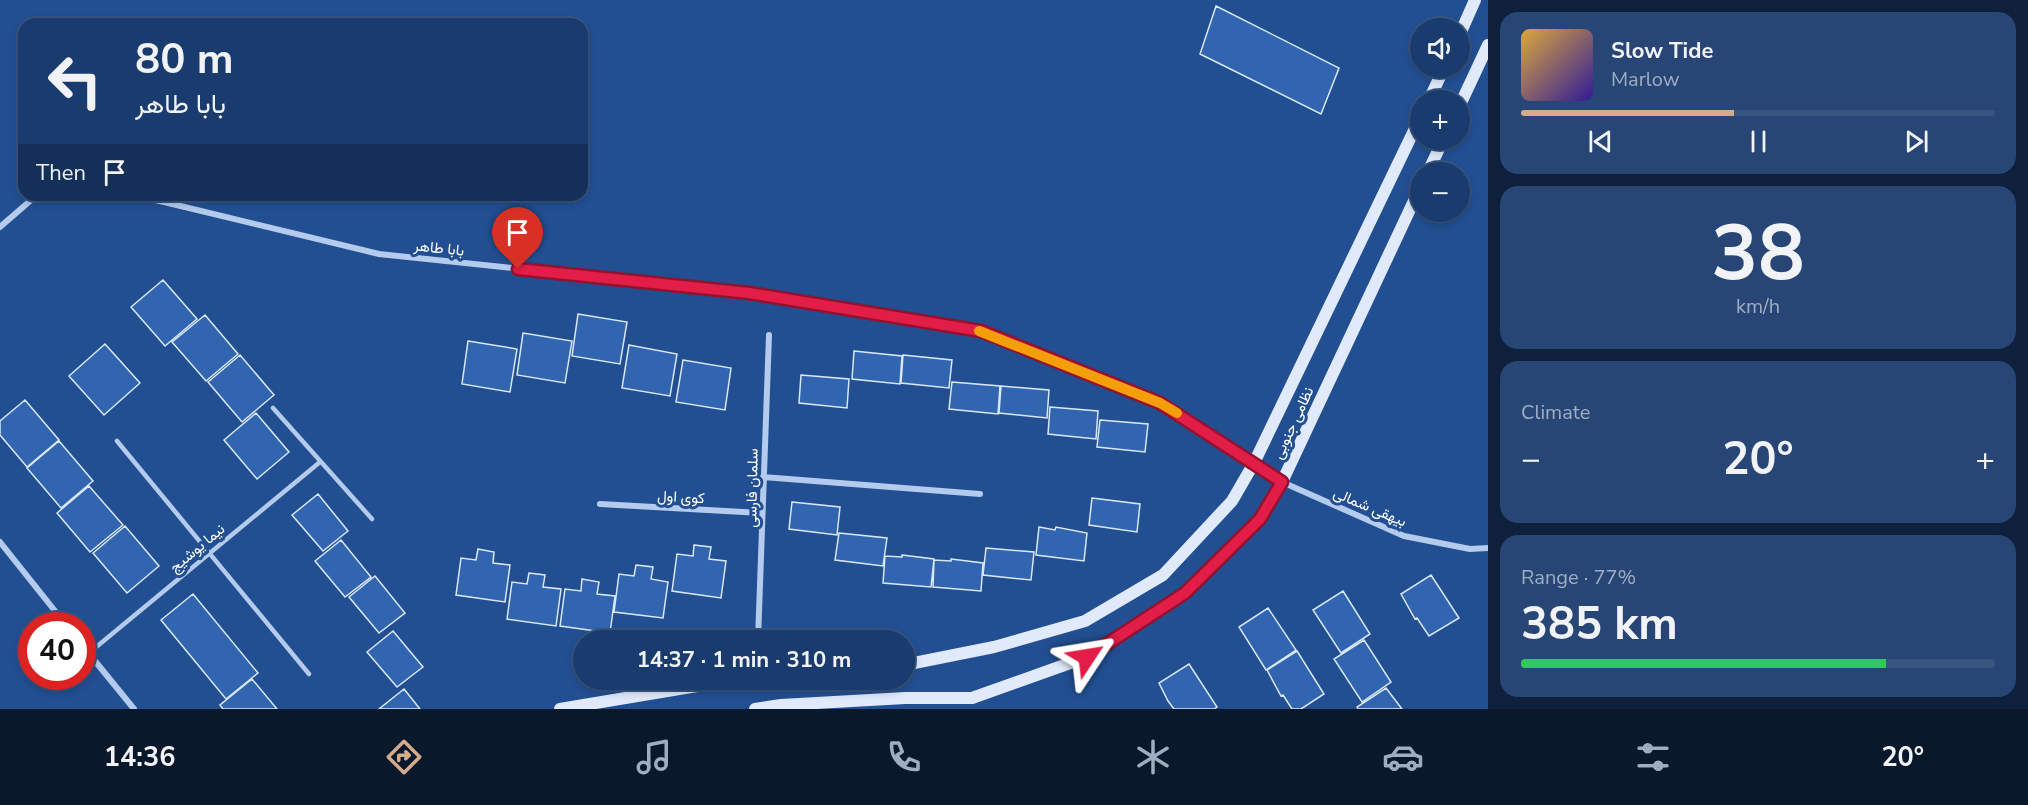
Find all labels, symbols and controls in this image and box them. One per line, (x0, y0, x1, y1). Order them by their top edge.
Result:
map controls (1410, 18, 1470, 222)
button: sound (1410, 18, 1470, 78)
text: 80 m (135, 31, 234, 88)
text: Slow Tide (1611, 36, 1713, 66)
icon: left (36, 42, 114, 120)
text: Marlow (1611, 66, 1679, 93)
text: بابا طاهر (135, 86, 226, 123)
button: + (1410, 90, 1470, 150)
icon: previous (1584, 125, 1617, 158)
icon: pause (1742, 125, 1775, 158)
icon: next (1900, 125, 1933, 158)
icon: arrive (98, 156, 131, 189)
text: Then (36, 158, 86, 188)
button: − (1410, 162, 1470, 222)
text: 38 (1711, 200, 1805, 307)
pin (492, 207, 543, 269)
icon: arrive (501, 216, 534, 249)
street label: بابا طاهر (412, 235, 465, 261)
text: km/h (1736, 293, 1780, 320)
street label: نظامی جنوبی (1268, 384, 1318, 462)
text: Climate (1521, 399, 1590, 426)
text: 20° (1722, 429, 1794, 490)
text: − (1521, 437, 1541, 482)
text: + (1975, 437, 1995, 482)
street label: سلمان فارسی (741, 448, 763, 528)
street label: بیهقی شمالی (1330, 483, 1410, 531)
street label: کوی اول (657, 486, 706, 508)
street label: نیما یوشیج (165, 519, 230, 578)
text: Range · 77% (1521, 564, 1636, 591)
text: 385 km (1521, 594, 1678, 655)
speed limit sign: 40 (18, 612, 96, 690)
position arrow (1055, 625, 1119, 689)
text: 14:37 · 1 min · 310 m (637, 645, 851, 675)
icon: directions (383, 736, 425, 778)
icon: music (633, 736, 675, 778)
icon: phone (883, 736, 925, 778)
icon: climate (1132, 736, 1174, 778)
icon: car (1382, 736, 1424, 778)
icon: filters (1632, 736, 1674, 778)
text: 14:36 (104, 739, 175, 776)
text: 20° (1881, 739, 1924, 776)

